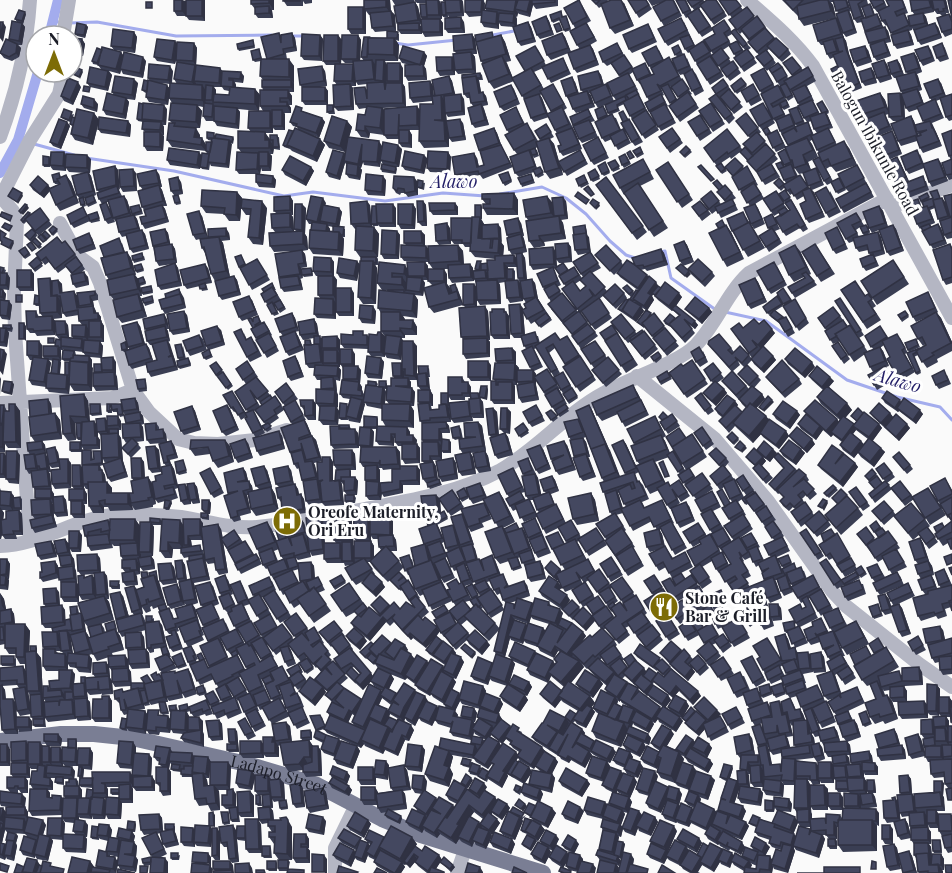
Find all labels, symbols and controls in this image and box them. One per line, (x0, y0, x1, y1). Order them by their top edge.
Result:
north arrow (24, 24, 84, 84)
text: N (48, 28, 60, 49)
street label: Balogun Ibikunle Road (827, 67, 924, 219)
water label: Alawo (429, 169, 478, 193)
water label: Alawo (871, 361, 924, 398)
place label: Oreofe Maternity, Ori Eru (308, 501, 439, 540)
hospital icon: Oreofe Maternity, Ori Eru (271, 505, 303, 537)
place label: Stone Café Bar & Grill (685, 587, 767, 626)
restaurant icon: Stone Café Bar & Grill (648, 591, 680, 623)
street label: Ladapo Street (229, 750, 331, 799)

